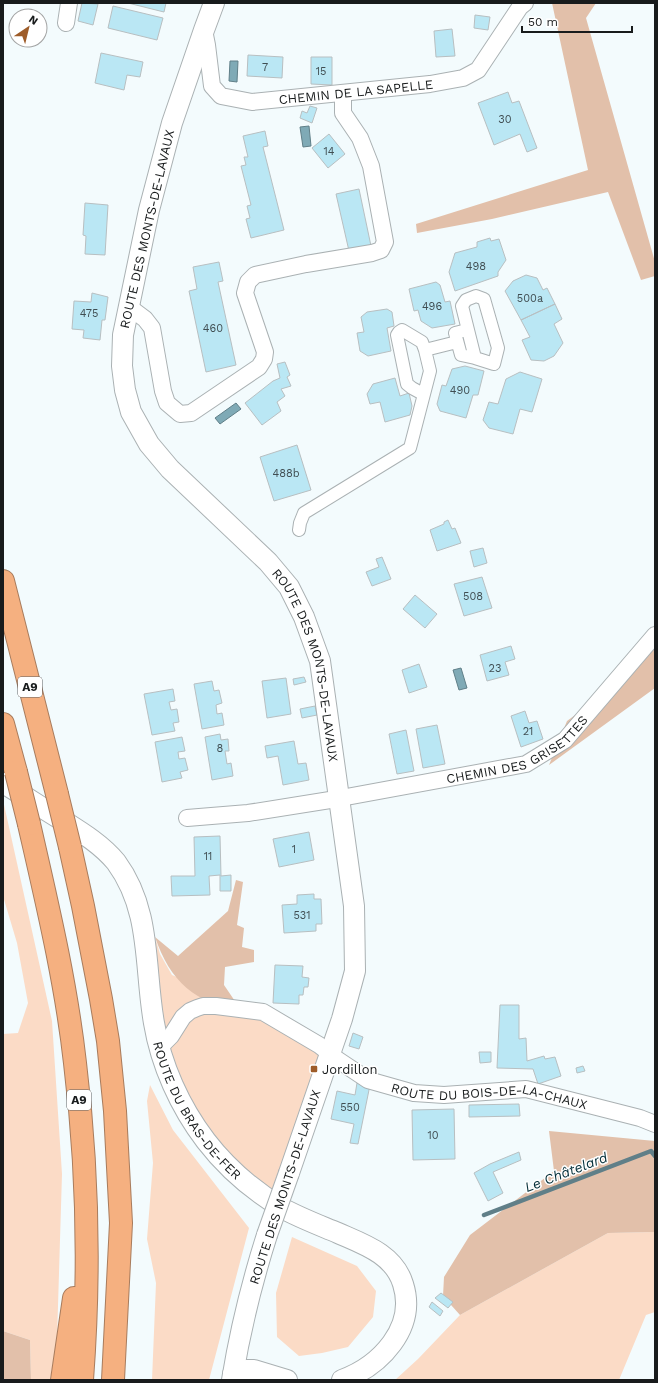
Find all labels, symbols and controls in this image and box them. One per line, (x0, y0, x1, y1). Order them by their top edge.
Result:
north arrow (8, 8, 48, 48)
scale bar (522, 8, 632, 34)
text: N (26, 13, 41, 28)
text: 50 m (528, 15, 558, 29)
house number: 7 (262, 61, 268, 74)
house number: 15 (316, 65, 326, 78)
street label: CHEMIN DE LA SAPELLE (278, 76, 434, 107)
house number: 30 (498, 113, 512, 126)
street label: ROUTE DES MONTS-DE-LAVAUX (117, 128, 177, 330)
house number: 14 (323, 145, 335, 158)
house number: 498 (466, 260, 486, 273)
house number: 500a (517, 292, 543, 305)
house number: 496 (422, 300, 442, 313)
house number: 475 (80, 307, 98, 320)
house number: 460 (203, 322, 223, 335)
house number: 490 (450, 384, 470, 397)
house number: 488b (272, 467, 300, 480)
street label: ROUTE DES MONTS-DE-LAVAUX (269, 565, 341, 763)
house number: 508 (463, 590, 483, 603)
house number: 23 (489, 662, 501, 675)
road number: A9 (18, 677, 42, 697)
street label: CHEMIN DES GRISETTES (445, 712, 590, 786)
house number: 21 (523, 725, 533, 738)
house number: 8 (217, 742, 224, 755)
house number: 1 (292, 843, 296, 856)
house number: 11 (204, 850, 212, 863)
house number: 531 (293, 909, 311, 922)
street label: ROUTE DU BRAS-DE-FER (151, 1040, 245, 1182)
place label: Jordillon (322, 1062, 378, 1077)
marker: Jordillon (309, 1064, 319, 1074)
street label: ROUTE DU BOIS-DE-LA-CHAUX (390, 1079, 589, 1112)
street label: ROUTE DES MONTS-DE-LAVAUX (246, 1088, 324, 1286)
road number: A9 (67, 1090, 91, 1110)
house number: 550 (340, 1101, 360, 1114)
house number: 10 (427, 1129, 439, 1142)
water label: Le Châtelard (522, 1149, 610, 1195)

